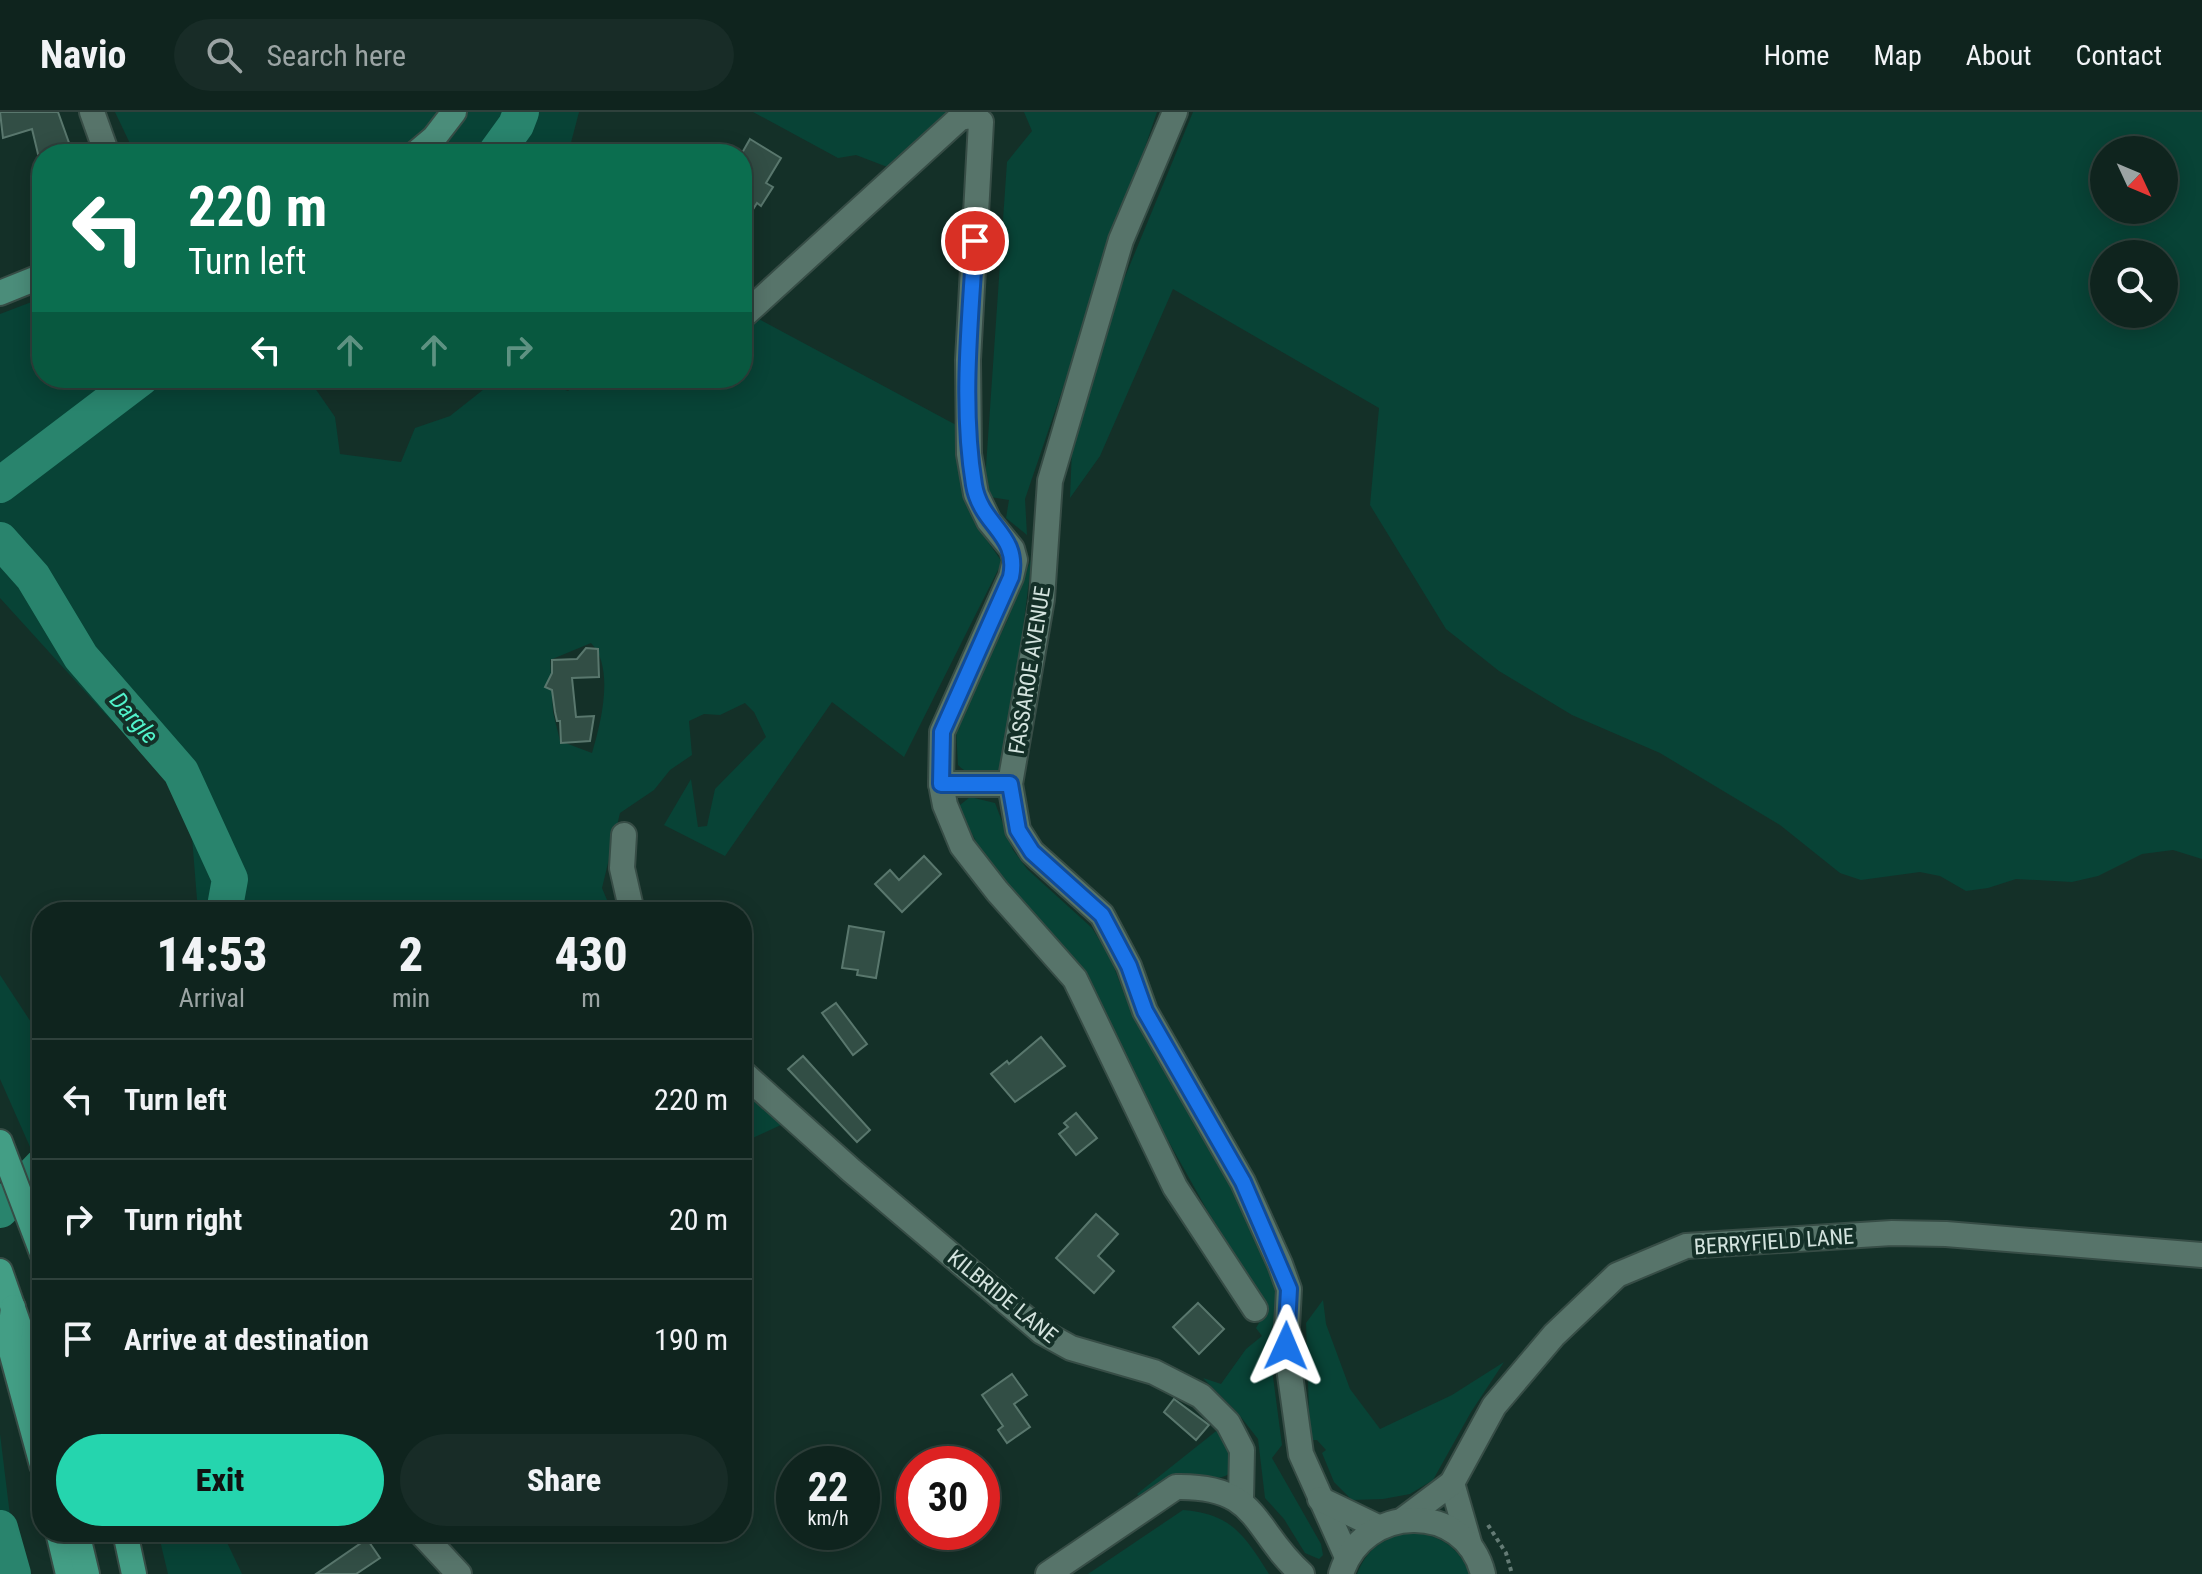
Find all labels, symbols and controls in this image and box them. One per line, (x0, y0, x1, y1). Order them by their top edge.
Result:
search box (174, 19, 734, 91)
text: Navio (40, 33, 126, 77)
icon: search (202, 33, 246, 77)
text: Search here (266, 38, 406, 73)
text: Home (1764, 39, 1829, 72)
text: Map (1873, 39, 1922, 72)
text: About (1966, 39, 2032, 72)
text: Contact (2076, 39, 2162, 72)
north arrow (2090, 136, 2178, 224)
map controls (2090, 136, 2178, 328)
text: 220 m (188, 174, 327, 240)
icon: left (56, 176, 160, 280)
pin (941, 207, 1009, 275)
icon: arrive (953, 219, 997, 263)
button: search (2090, 240, 2178, 328)
text: Turn left (188, 241, 306, 283)
icon: left (244, 328, 288, 372)
icon: ahead (328, 328, 372, 372)
icon: ahead (412, 328, 456, 372)
icon: right (496, 328, 540, 372)
street label: FASSAROE AVENUE (1004, 584, 1055, 756)
water label: Dargle (104, 687, 164, 750)
text: 14:53 (156, 926, 268, 983)
text: 2 (399, 926, 423, 983)
text: 430 (554, 926, 628, 983)
text: Arrival (179, 983, 245, 1013)
text: min (392, 983, 430, 1013)
text: m (581, 983, 601, 1013)
icon: left (56, 1077, 100, 1121)
text: Turn left (124, 1082, 227, 1117)
text: 220 m (654, 1082, 728, 1117)
icon: right (56, 1197, 100, 1241)
text: Turn right (124, 1202, 242, 1237)
text: 20 m (669, 1202, 728, 1237)
street label: BERRYFIELD LANE (1693, 1223, 1855, 1260)
street label: KILBRIDE LANE (943, 1245, 1063, 1348)
position arrow (1244, 1304, 1328, 1388)
icon: arrive (56, 1317, 100, 1361)
text: Arrive at destination (124, 1322, 369, 1357)
text: 190 m (654, 1322, 728, 1357)
button: Exit (56, 1434, 384, 1526)
button: Share (400, 1434, 728, 1526)
speed limit sign: 30 (896, 1446, 1000, 1550)
text: 22 (808, 1464, 848, 1511)
text: km/h (807, 1506, 849, 1530)

